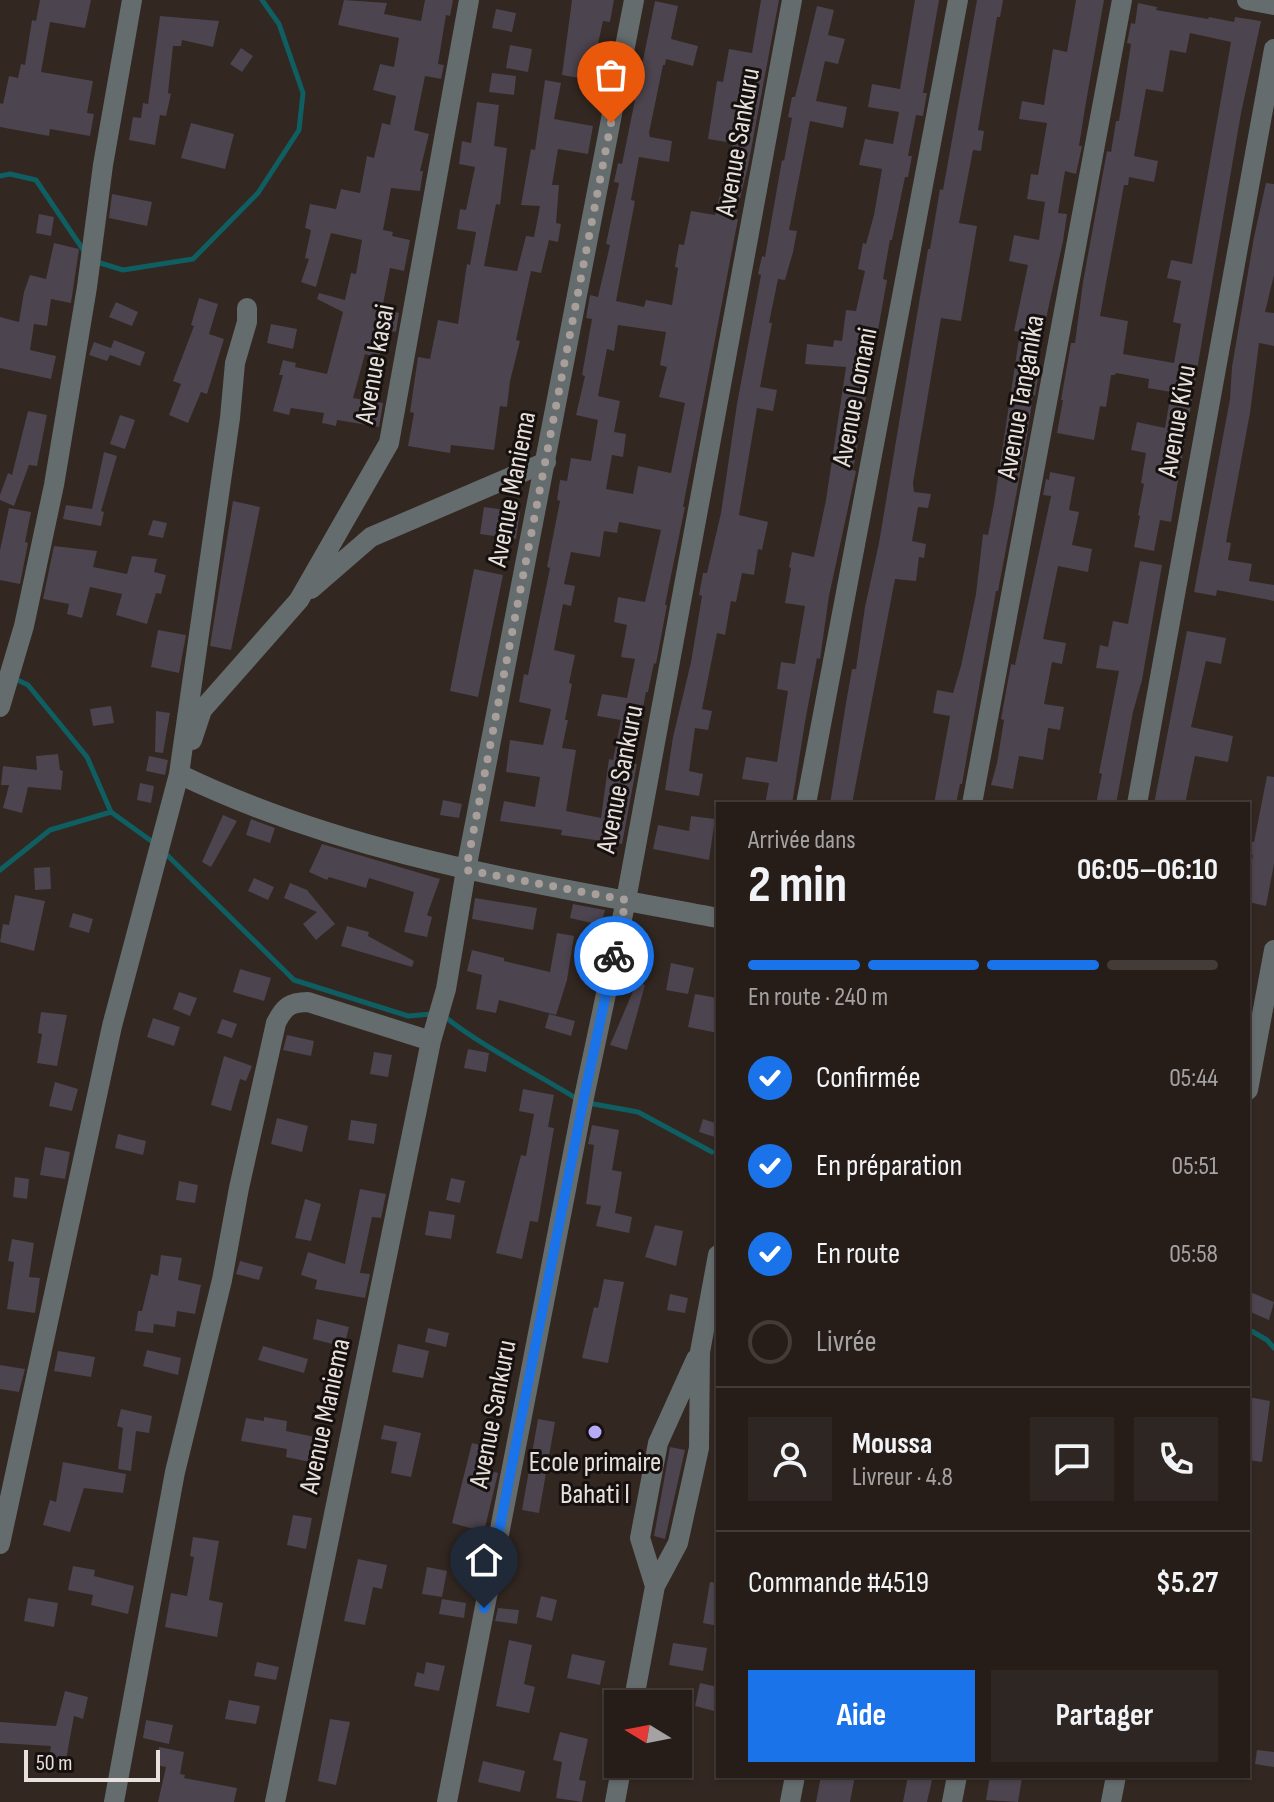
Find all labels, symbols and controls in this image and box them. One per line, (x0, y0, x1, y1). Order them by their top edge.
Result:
pin (577, 41, 645, 123)
icon: bag (589, 53, 633, 97)
street label: Avenue Sankuru (709, 65, 767, 220)
street label: Avenue kasai (348, 302, 402, 427)
street label: Avenue Tanganika (990, 313, 1052, 482)
street label: Avenue Lomani (825, 325, 885, 470)
street label: Avenue Kivu (1151, 362, 1203, 481)
street label: Avenue Maniema (481, 409, 543, 570)
street label: Avenue Sankuru (589, 702, 650, 857)
text: Arrivée dans (748, 825, 856, 856)
text: 06:05–06:10 (1077, 852, 1218, 888)
text: 2 min (748, 854, 847, 917)
courier (574, 916, 654, 996)
icon: bike (592, 934, 636, 978)
text: En route · 240 m (748, 982, 888, 1013)
icon: check (748, 1056, 792, 1100)
text: Confirmée (816, 1060, 921, 1096)
text: 05:44 (1169, 1063, 1218, 1094)
icon: check (748, 1144, 792, 1188)
text: En préparation (816, 1148, 962, 1184)
text: 05:51 (1172, 1151, 1218, 1182)
icon: check (748, 1232, 792, 1276)
text: En route (816, 1236, 900, 1272)
text: 05:58 (1169, 1239, 1218, 1270)
text: Livrée (816, 1324, 877, 1360)
street label: Avenue Maniema (292, 1336, 358, 1497)
street label: Avenue Sankuru (462, 1337, 523, 1492)
button: person (748, 1417, 832, 1501)
button: chat (1030, 1417, 1114, 1501)
button: phone (1134, 1417, 1218, 1501)
marker: Ecole primaire Bahati I (586, 1423, 604, 1441)
text: Moussa (852, 1426, 932, 1462)
place label: Ecole primaire Bahati I (529, 1446, 661, 1511)
text: Livreur · 4.8 (852, 1462, 953, 1493)
pin (450, 1526, 518, 1608)
icon: home (462, 1538, 506, 1582)
text: Commande #4519 (748, 1565, 929, 1601)
text: $5.27 (1156, 1565, 1218, 1601)
button: Aide (748, 1670, 975, 1762)
button: Partager (991, 1670, 1218, 1762)
north arrow (604, 1690, 692, 1778)
map controls (604, 1690, 692, 1778)
scale bar (24, 1746, 160, 1782)
text: 50 m (36, 1750, 72, 1777)

